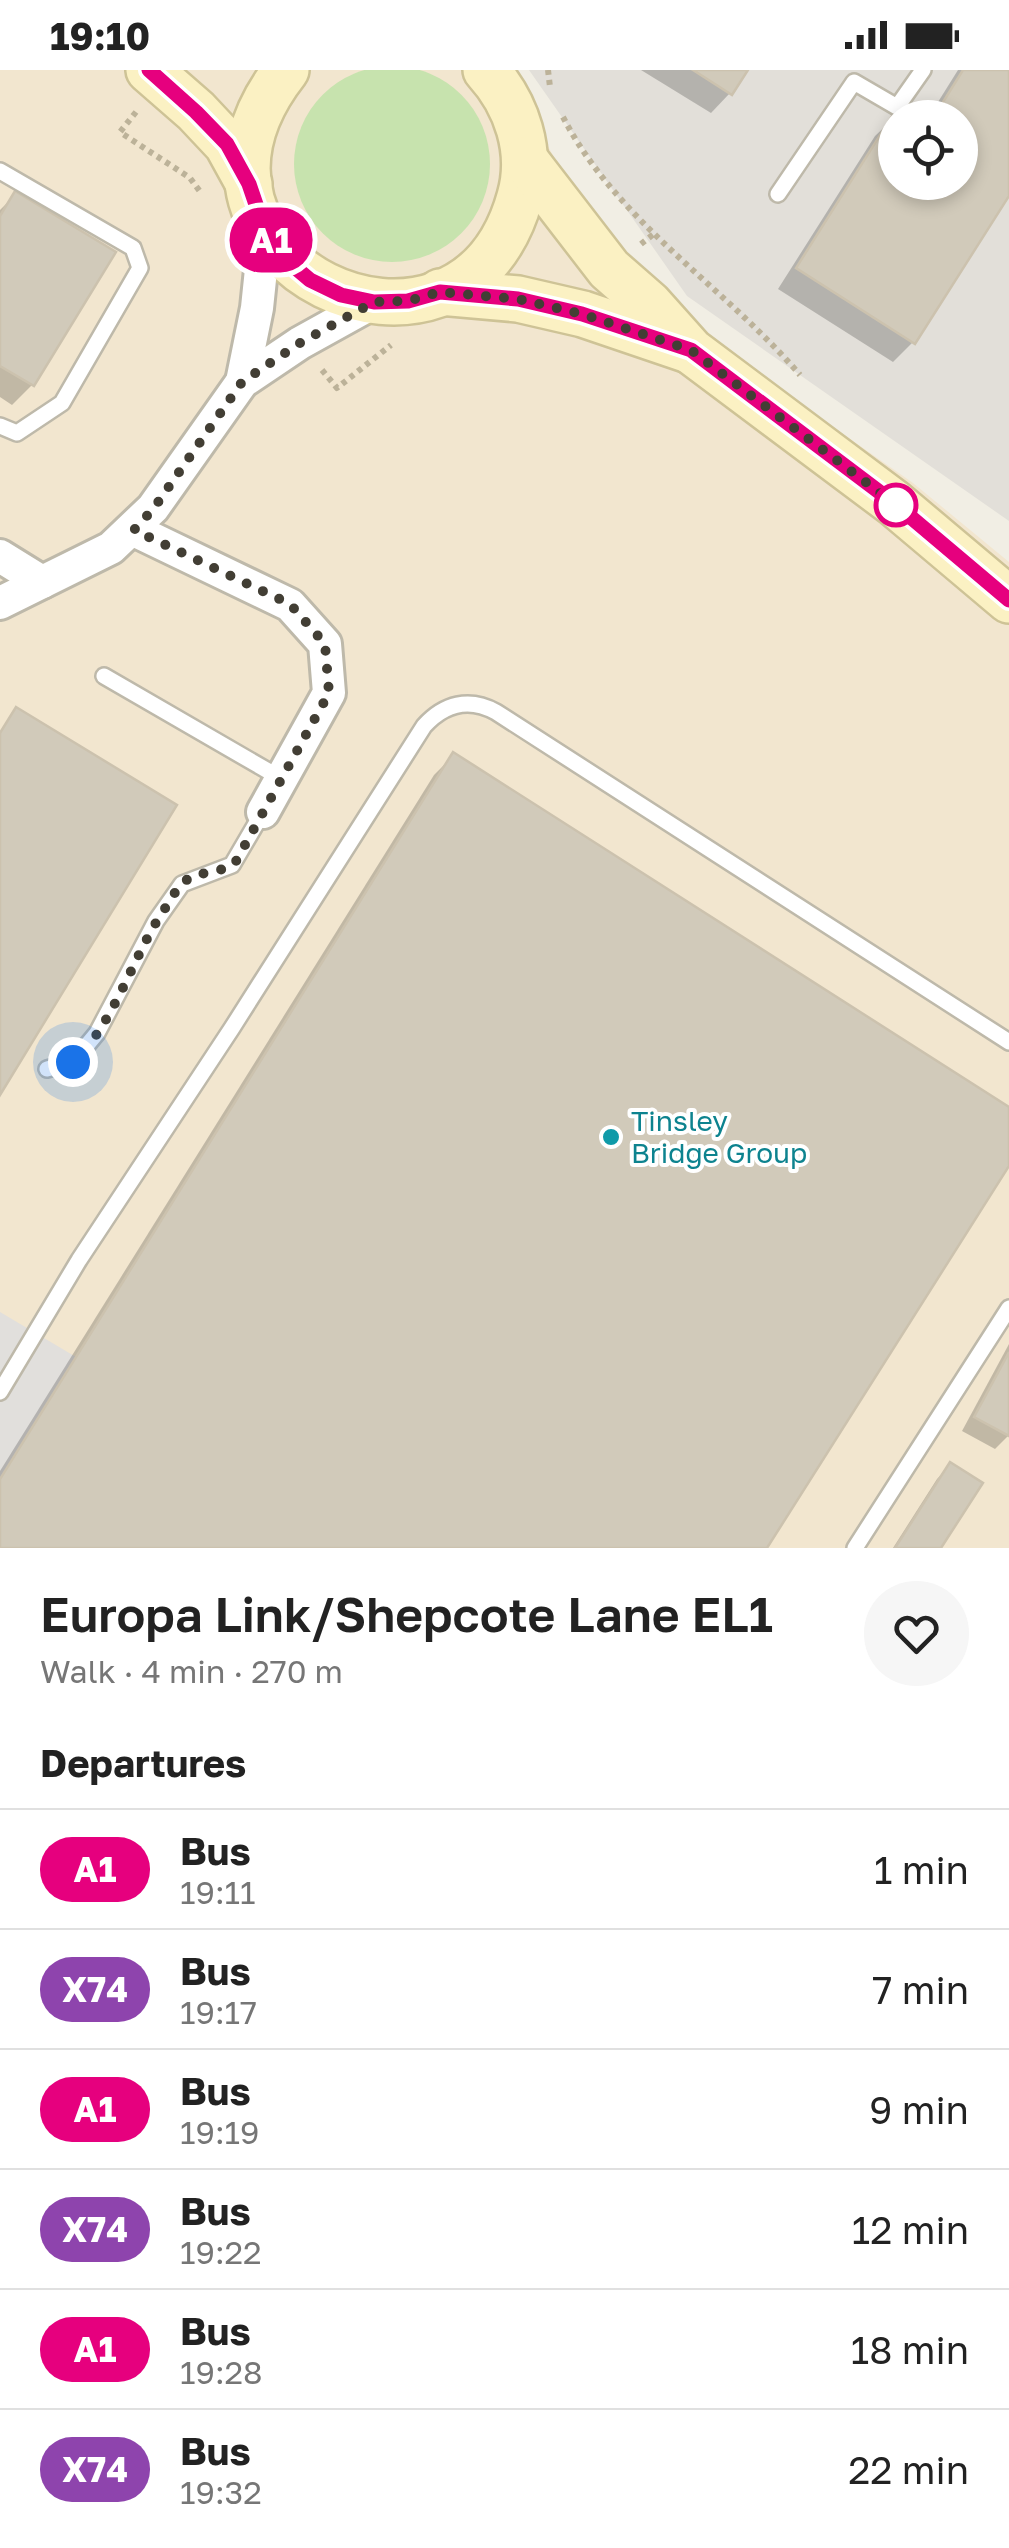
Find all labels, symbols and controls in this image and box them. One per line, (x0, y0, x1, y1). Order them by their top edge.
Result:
text: 19:10 (50, 13, 150, 58)
map controls (878, 100, 978, 200)
button: locate (878, 100, 978, 200)
line badge: A1 (226, 208, 316, 272)
text: A1 (250, 219, 292, 261)
unlabelled marker (875, 484, 917, 526)
your location (48, 1037, 98, 1087)
place label: Tinsley Bridge Group (631, 1104, 807, 1169)
marker: Tinsley Bridge Group (600, 1126, 622, 1148)
button: heart (864, 1581, 969, 1686)
text: Europa Link/Shepcote Lane EL1 (40, 1585, 773, 1643)
text: Walk · 4 min · 270 m (40, 1652, 343, 1690)
text: Departures (40, 1740, 246, 1785)
text: Bus (180, 1828, 251, 1873)
text: 1 min (874, 1847, 969, 1892)
text: A1 (74, 1848, 116, 1890)
text: 19:11 (180, 1873, 256, 1911)
text: Bus (180, 1948, 251, 1993)
text: 7 min (872, 1967, 969, 2012)
text: X74 (62, 1968, 128, 2010)
text: 19:17 (180, 1993, 257, 2031)
text: Bus (180, 2068, 251, 2113)
text: 9 min (869, 2087, 969, 2132)
text: A1 (74, 2088, 116, 2130)
text: 19:19 (180, 2113, 259, 2151)
text: Bus (180, 2188, 251, 2233)
text: 12 min (852, 2207, 969, 2252)
text: X74 (62, 2208, 128, 2250)
text: 19:22 (180, 2233, 262, 2271)
text: Bus (180, 2308, 251, 2353)
text: 18 min (851, 2327, 969, 2372)
text: A1 (74, 2328, 116, 2370)
text: 19:28 (180, 2353, 263, 2391)
text: Bus (180, 2428, 251, 2473)
text: 22 min (848, 2447, 969, 2492)
text: X74 (62, 2448, 128, 2490)
text: 19:32 (180, 2473, 262, 2511)

